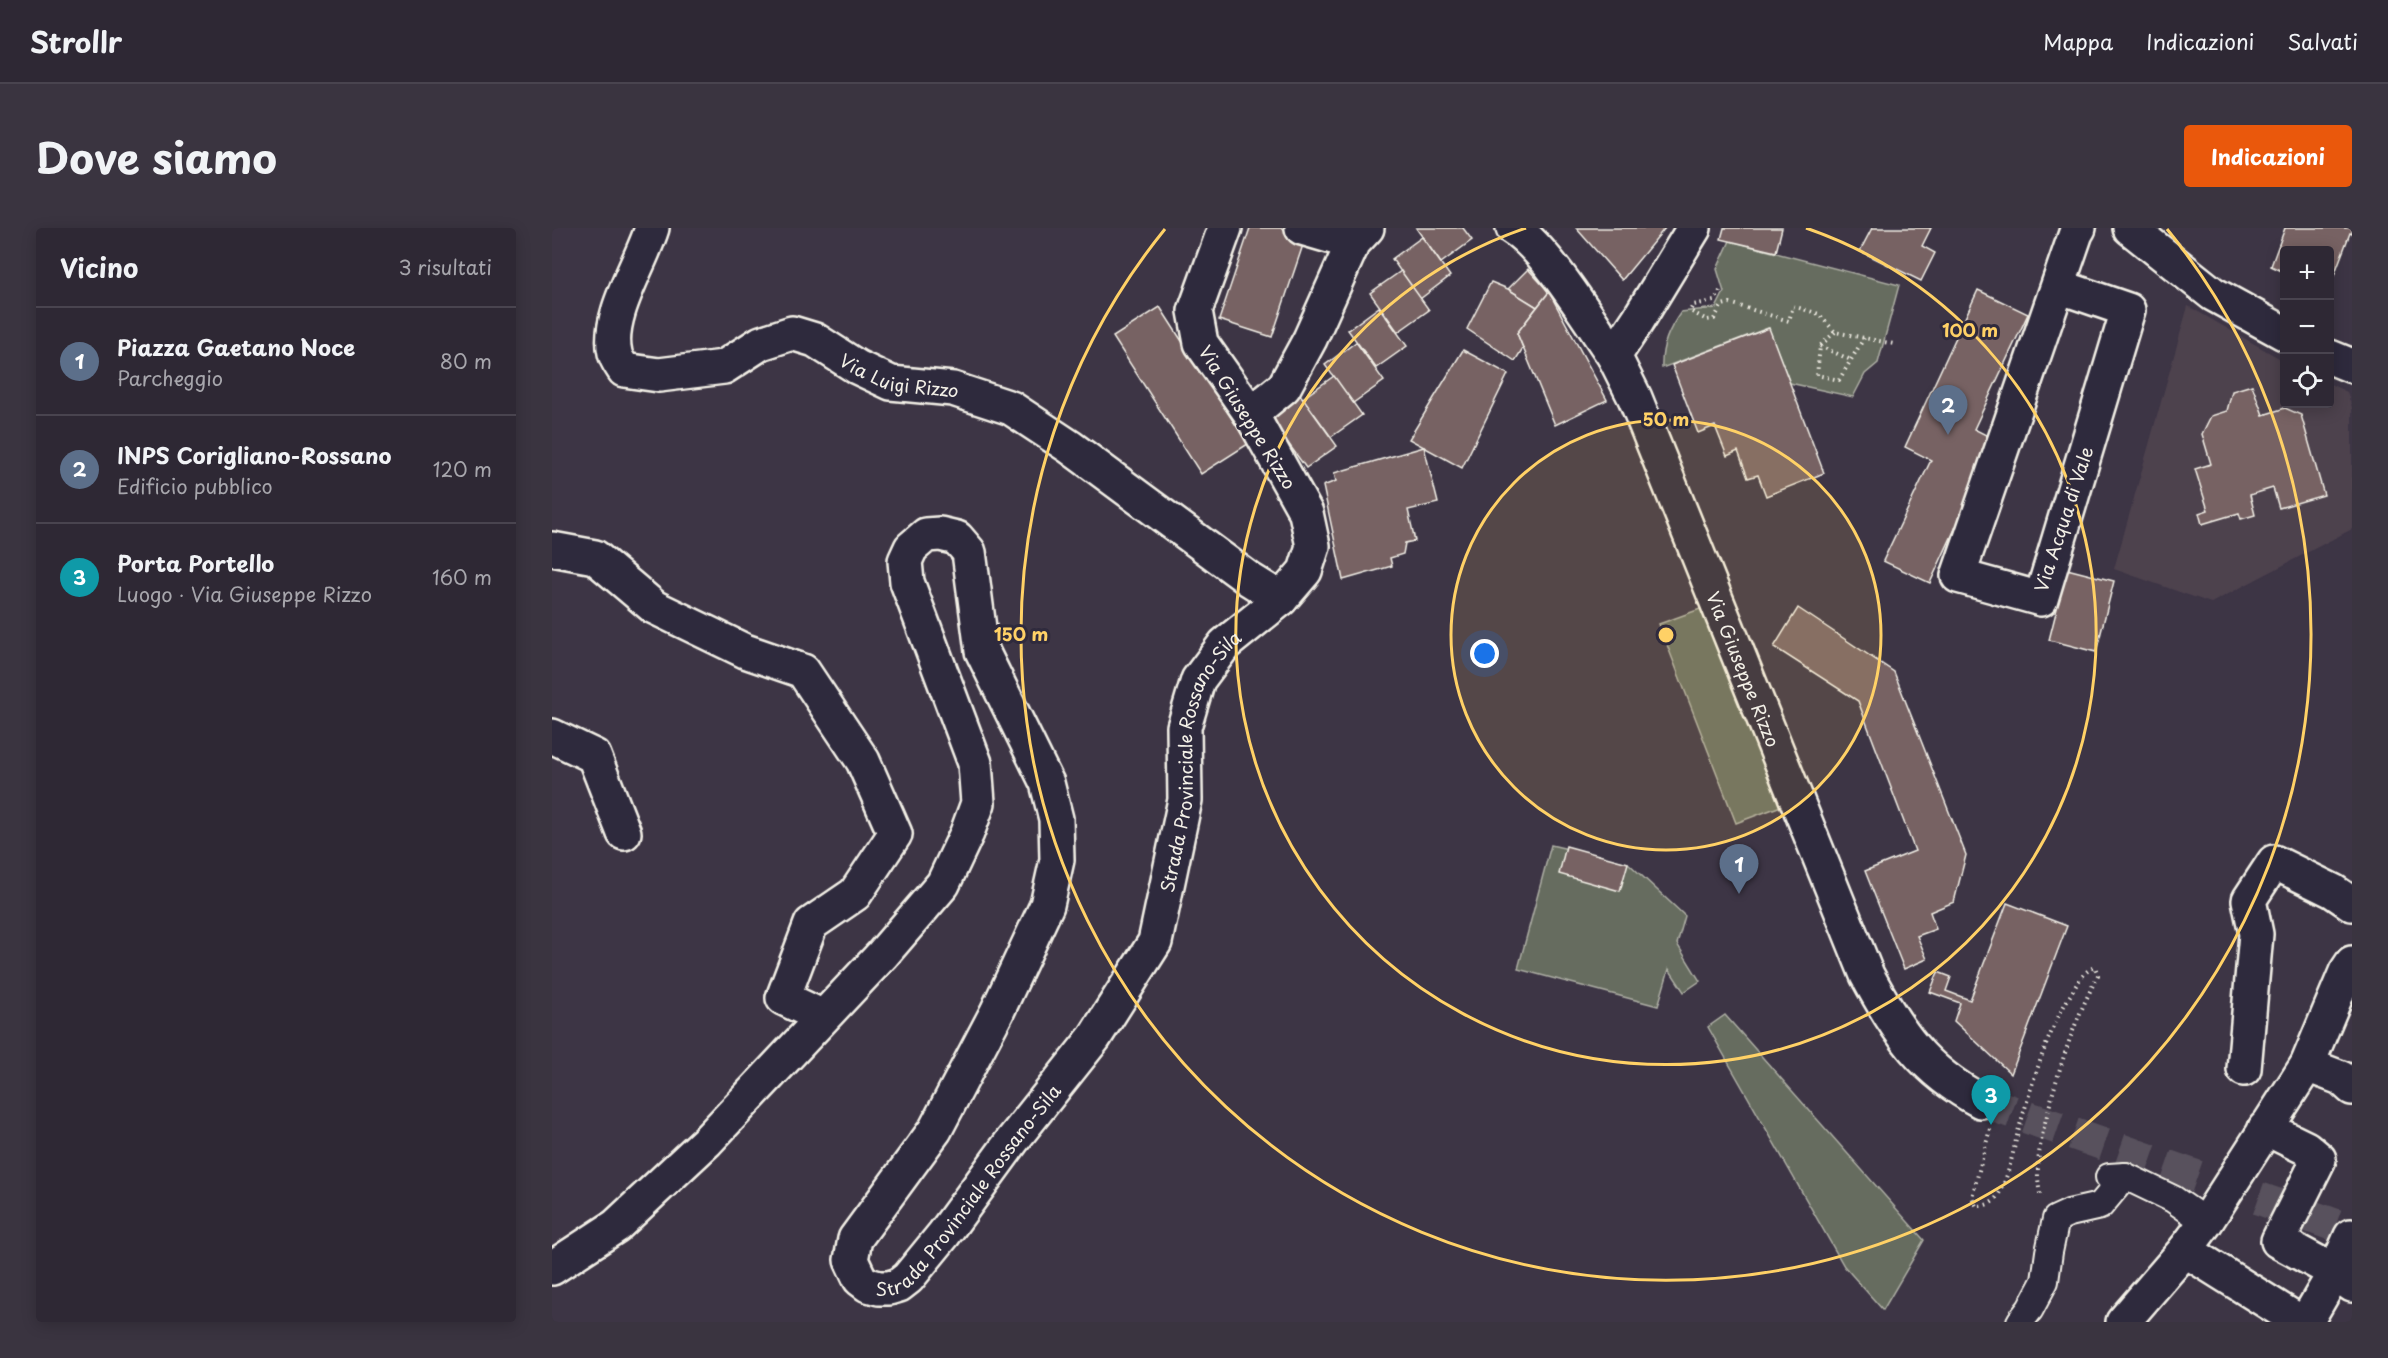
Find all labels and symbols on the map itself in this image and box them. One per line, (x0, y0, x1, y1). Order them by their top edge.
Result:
text: 100 m (1942, 316, 1998, 343)
street label: Via Giuseppe Rizzo (1193, 340, 1303, 494)
street label: Via Luigi Rizzo (835, 346, 963, 404)
pin: 2 (1928, 386, 1968, 435)
text: 50 m (1643, 405, 1689, 432)
street label: Via Acqua di Vale (2027, 443, 2099, 595)
street label: Via Giuseppe Rizzo (1701, 587, 1787, 751)
text: 150 m (994, 620, 1048, 647)
street label: Strada Provinciale Rossano-Sila (1152, 623, 1247, 895)
centre of rings (1656, 625, 1676, 645)
your location (1470, 639, 1499, 668)
pin: 1 (1720, 844, 1758, 894)
pin: 3 (1972, 1076, 2010, 1125)
street label: Strada Provinciale Rossano-Sila (876, 1077, 1067, 1302)

